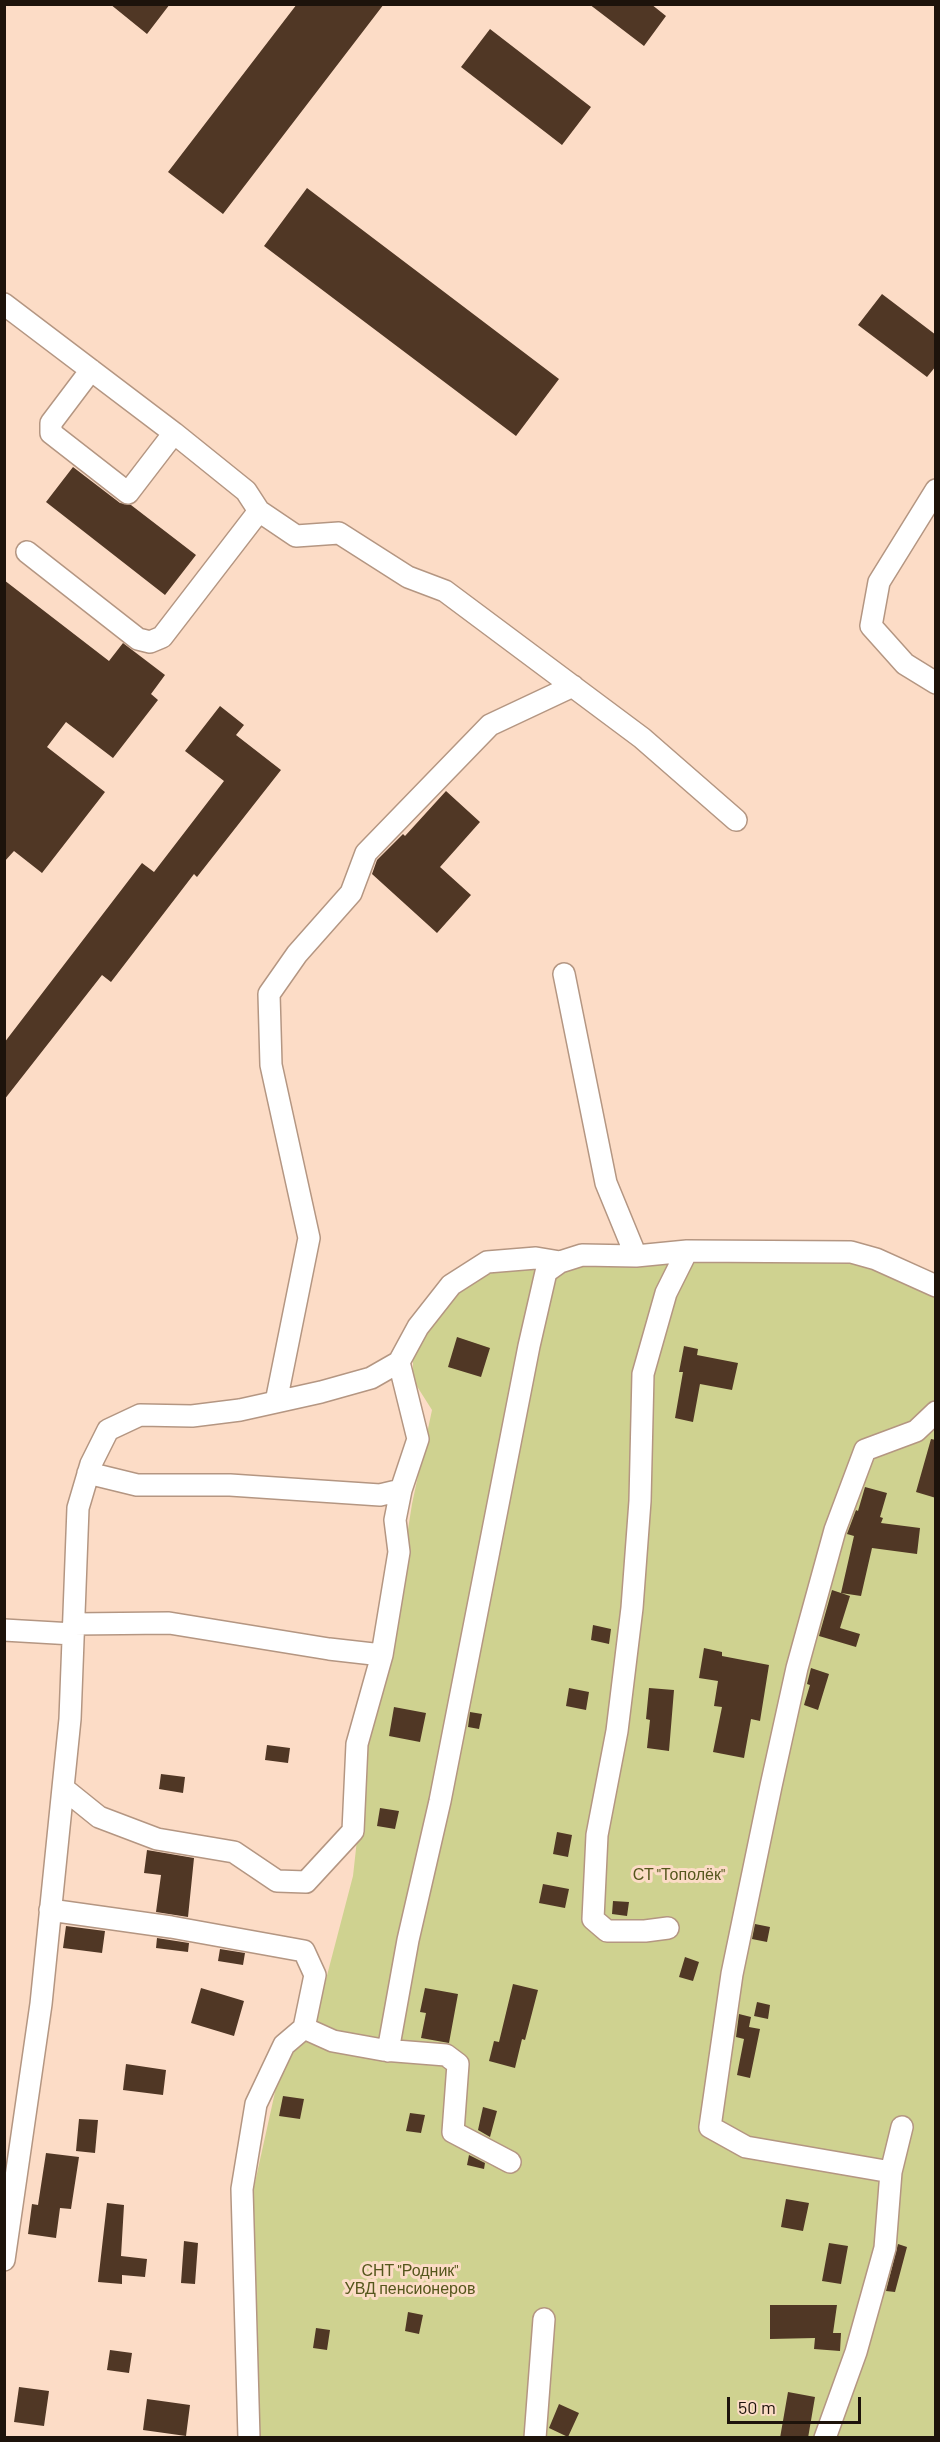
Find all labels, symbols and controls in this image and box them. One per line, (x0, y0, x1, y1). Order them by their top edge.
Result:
park label: СТ "Тополёк" (633, 1865, 725, 1885)
park label: СНТ "Родник" УВД пенсионеров (345, 2261, 475, 2299)
scale bar (730, 2385, 864, 2423)
text: 50 m (738, 2396, 776, 2418)

